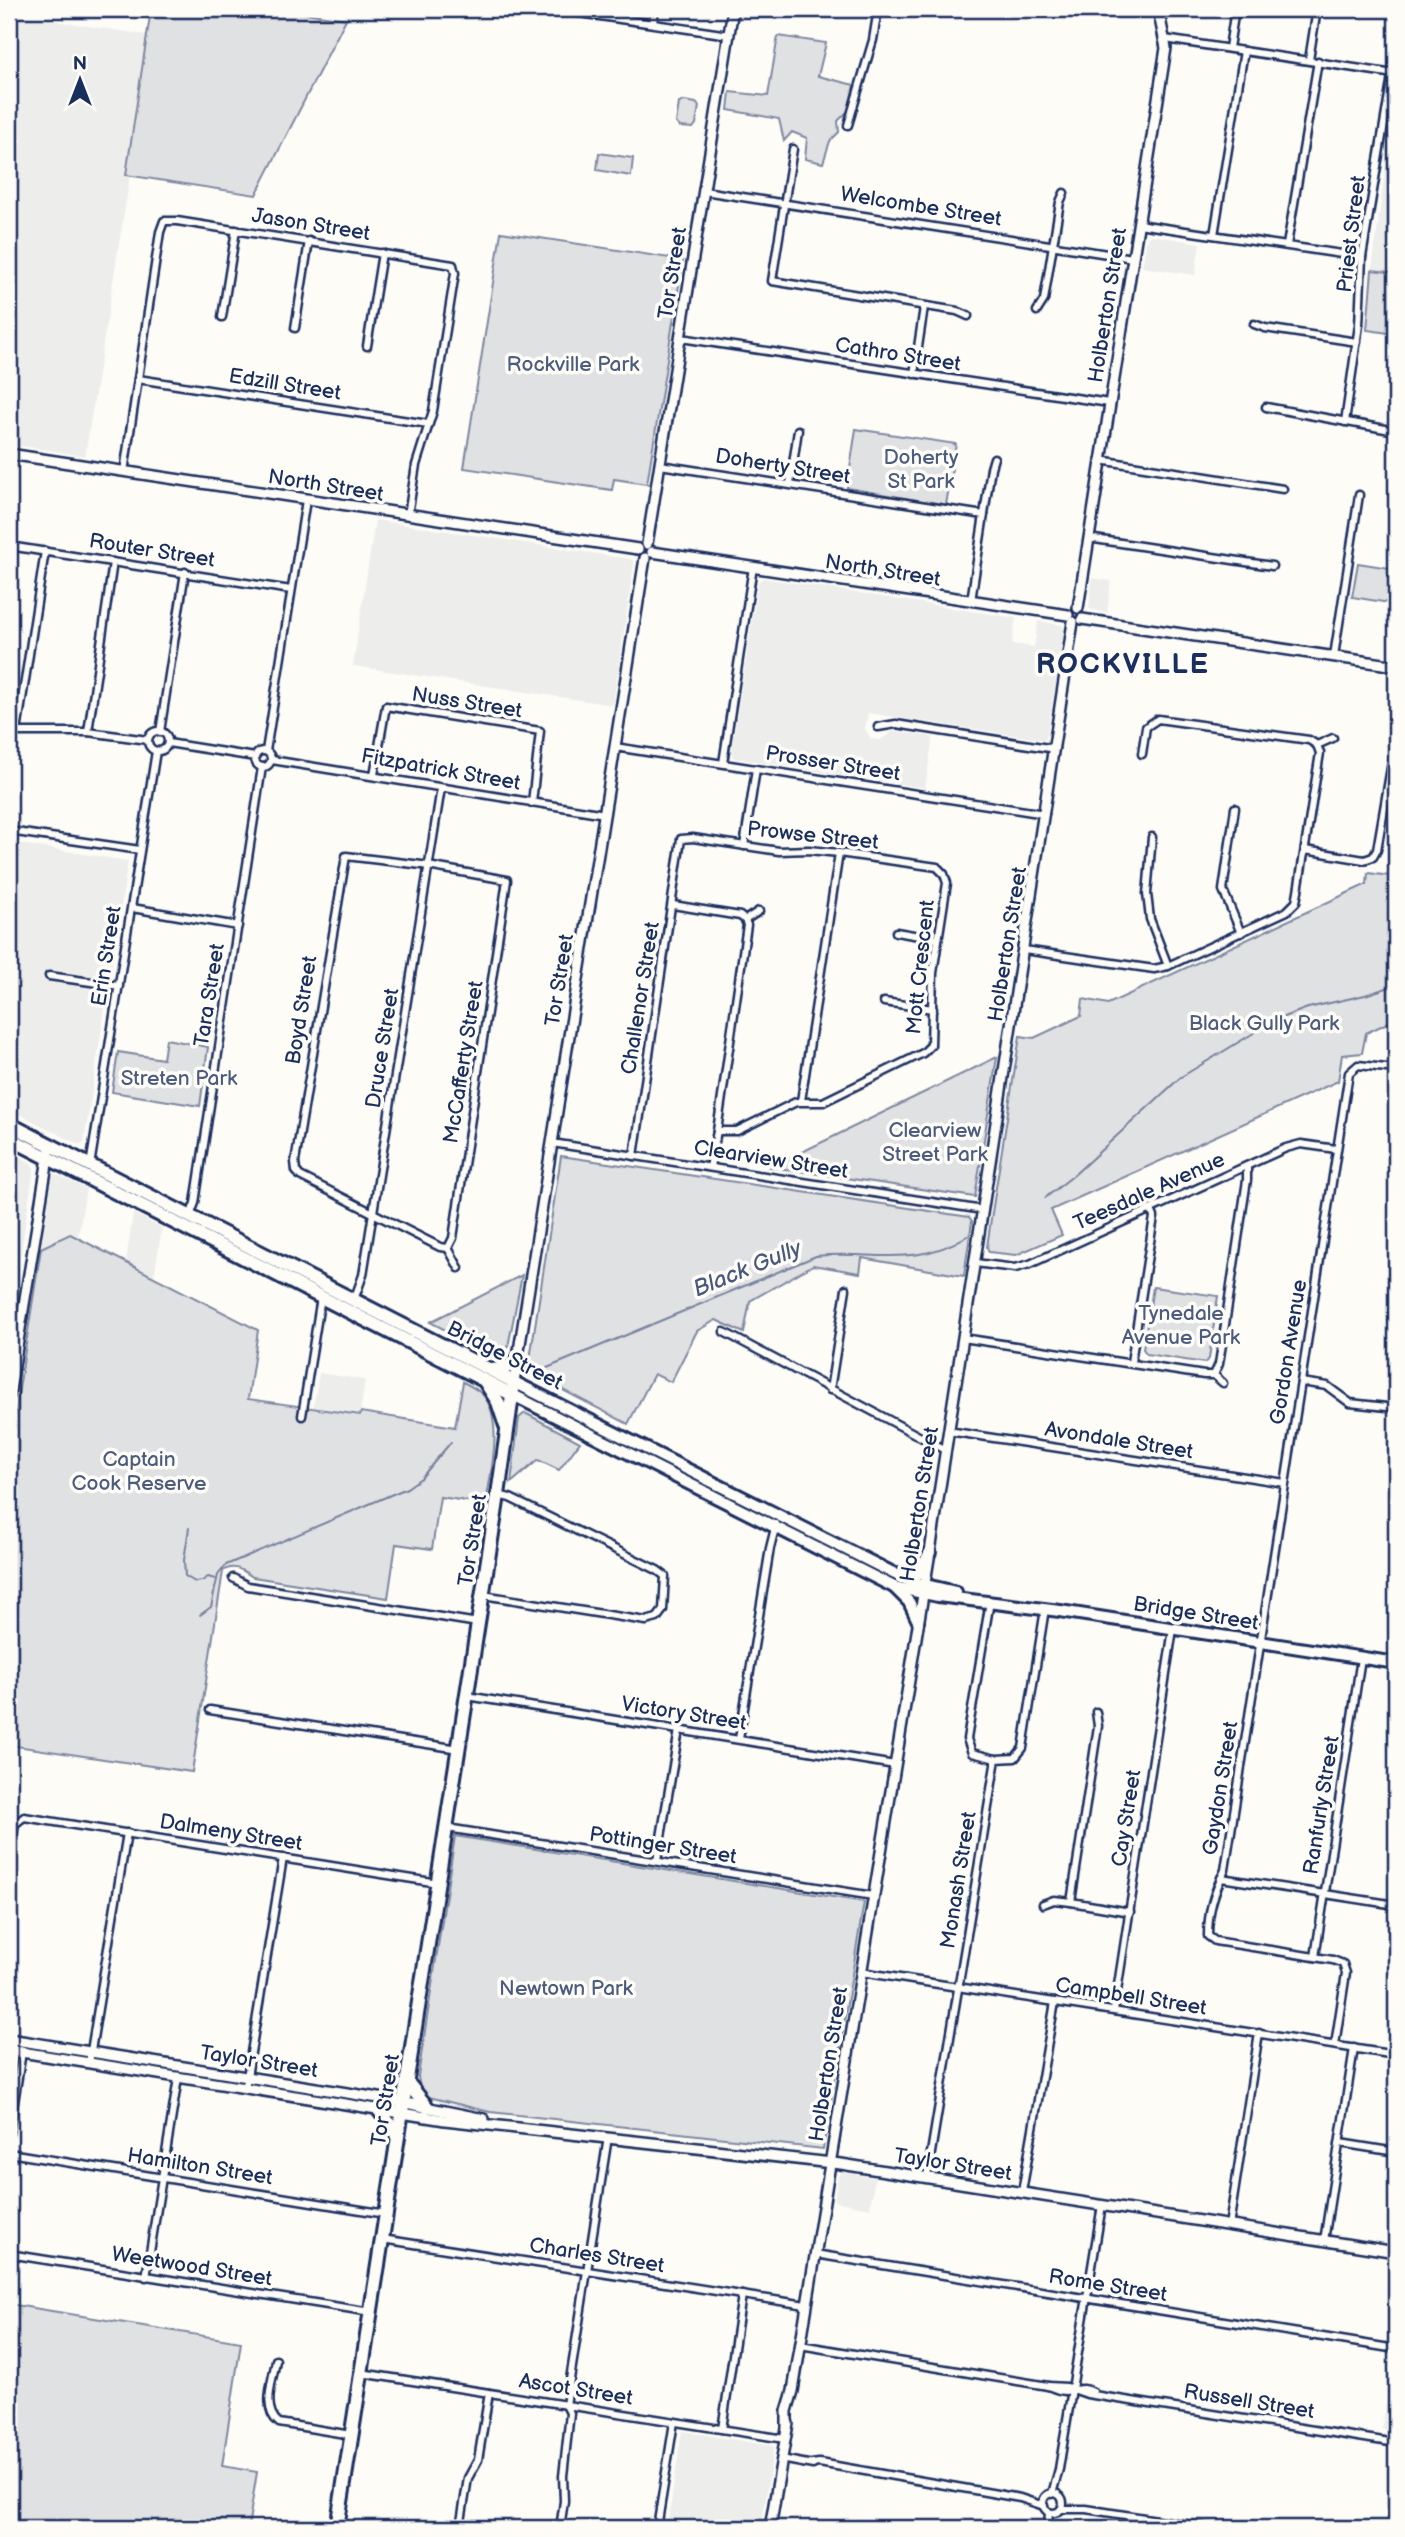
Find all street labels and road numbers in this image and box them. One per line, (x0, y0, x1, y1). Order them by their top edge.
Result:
street label: Priest Street (1332, 173, 1371, 294)
street label: Welcombe Street (839, 181, 1004, 232)
street label: Jason Street (250, 203, 372, 246)
street label: Tor Street (653, 225, 692, 321)
street label: Holberton Street (1083, 225, 1132, 384)
street label: Cathro Street (833, 332, 963, 377)
street label: Edzill Street (227, 363, 343, 406)
street label: Doherty Street (714, 443, 853, 490)
street label: North Street (266, 464, 386, 507)
street label: Router Street (87, 528, 217, 573)
street label: North Street (823, 549, 943, 592)
street label: Nuss Street (410, 681, 524, 724)
street label: Prosser Street (764, 741, 903, 787)
street label: Fitzpatrick Street (359, 743, 523, 796)
street label: Prowse Street (746, 816, 880, 855)
street label: Holberton Street (983, 864, 1032, 1023)
street label: Mott Crescent (901, 898, 940, 1036)
street label: Erin Street (86, 904, 127, 1008)
street label: Challenor Street (616, 919, 665, 1076)
street label: Tor Street (540, 932, 579, 1028)
street label: Tara Street (189, 941, 230, 1049)
street label: Boyd Street (281, 953, 323, 1066)
street label: McCafferty Street (438, 978, 489, 1145)
street label: Druce Street (361, 986, 404, 1110)
street label: Clearview Street (692, 1135, 850, 1184)
street label: Teesdale Avenue (1070, 1147, 1229, 1236)
street label: Gordon Avenue (1265, 1278, 1312, 1427)
street label: Bridge Street (443, 1316, 567, 1396)
street label: Avondale Street (1043, 1416, 1195, 1465)
street label: Holberton Street (895, 1424, 944, 1583)
street label: Tor Street (453, 1492, 492, 1588)
street label: Bridge Street (1132, 1591, 1261, 1636)
street label: Victory Street (620, 1691, 749, 1736)
street label: Gaydon Street (1198, 1719, 1244, 1857)
street label: Ranfurly Street (1298, 1733, 1345, 1876)
street label: Cay Street (1106, 1767, 1147, 1868)
street label: Dalmeny Street (158, 1809, 305, 1856)
street label: Monash Street (935, 1809, 982, 1951)
street label: Pottinger Street (587, 1822, 739, 1870)
street label: Campbell Street (1053, 1972, 1209, 2021)
street label: Holberton Street (804, 1984, 853, 2143)
street label: Taylor Street (198, 2040, 320, 2083)
street label: Tor Street (366, 2052, 405, 2148)
street label: Hamilton Street (126, 2143, 275, 2190)
street label: Taylor Street (892, 2143, 1014, 2186)
street label: Charles Street (528, 2232, 667, 2279)
street label: Weetwood Street (110, 2241, 274, 2292)
street label: Rome Street (1047, 2264, 1169, 2307)
street label: Ascot Street (517, 2368, 635, 2411)
street label: Russell Street (1182, 2379, 1317, 2424)

